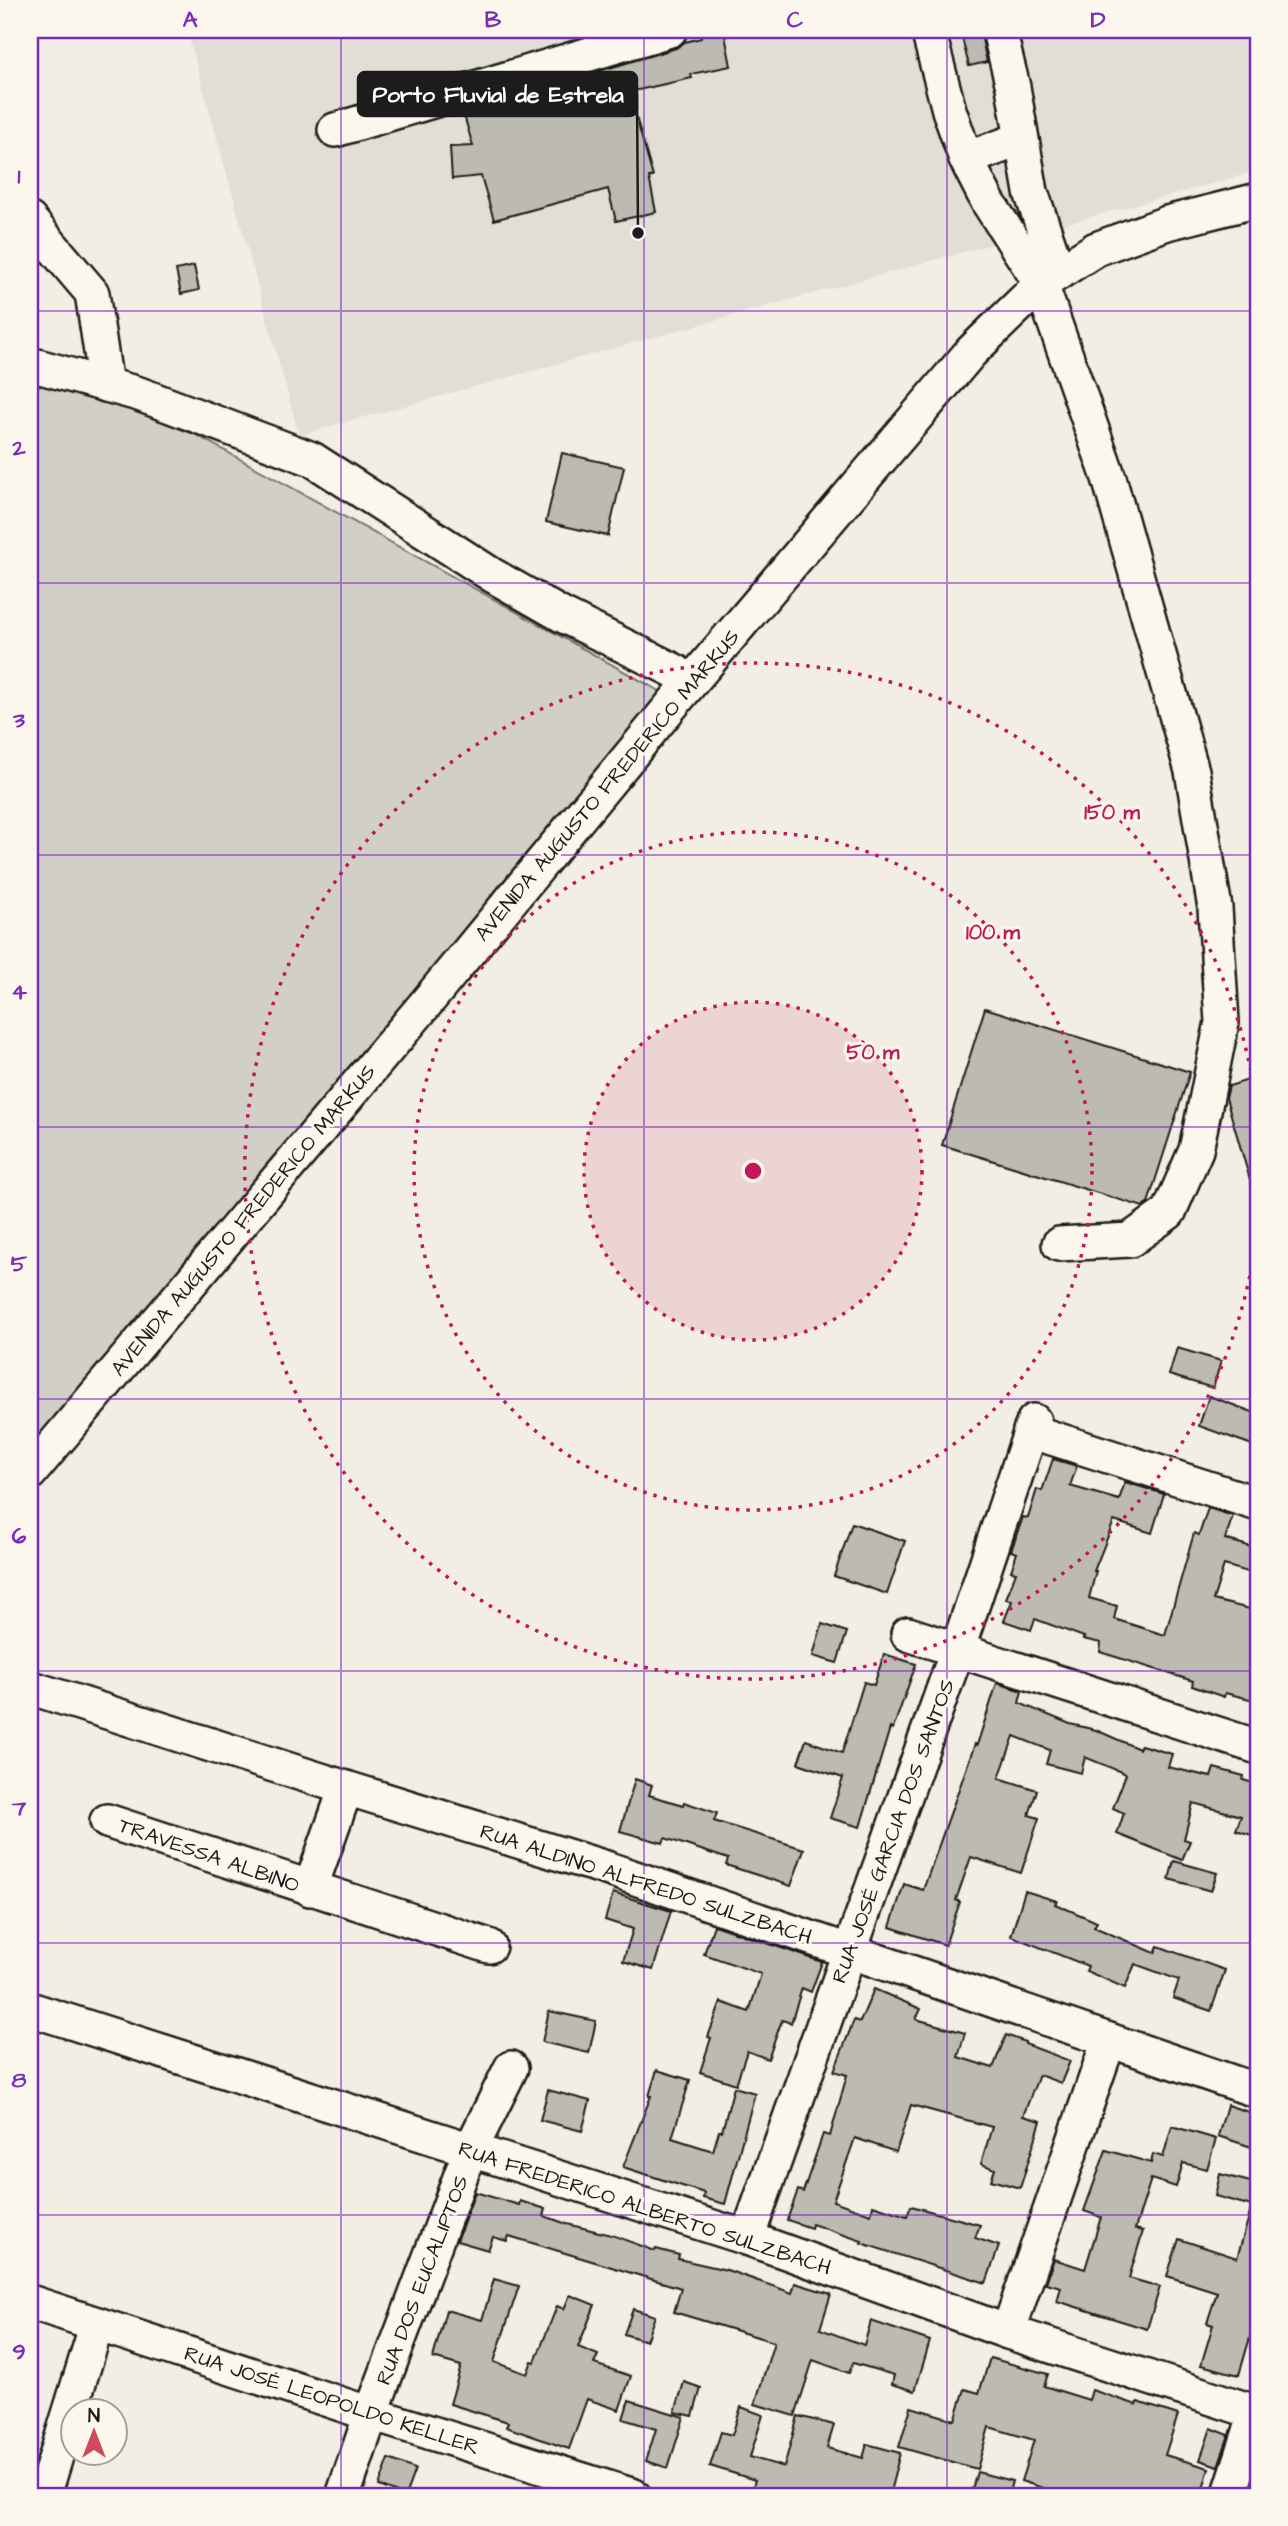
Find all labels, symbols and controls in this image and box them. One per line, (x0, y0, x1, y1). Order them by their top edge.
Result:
text: A (183, 4, 198, 36)
text: B (485, 4, 502, 36)
text: C (787, 4, 804, 36)
text: D (1091, 4, 1106, 36)
callout: Porto Fluvial de Estrela (358, 72, 637, 116)
text: Porto Fluvial de Estrela (372, 79, 624, 111)
text: 1 (18, 160, 21, 192)
text: 2 (11, 432, 26, 464)
street label: AVENIDA AUGUSTO FREDERICO MARKUS (468, 623, 747, 947)
text: 3 (12, 704, 25, 736)
text: 150 m (1084, 798, 1140, 827)
text: 100 m (966, 918, 1021, 947)
text: 4 (11, 976, 27, 1008)
text: 50 m (847, 1038, 900, 1067)
street label: AVENIDA AUGUSTO FREDERICO MARKUS (104, 1058, 383, 1382)
centre of rings (741, 1159, 765, 1183)
text: 5 (11, 1248, 28, 1280)
text: 6 (12, 1520, 27, 1552)
street label: RUA JOSÉ GARCIA DOS SANTOS (825, 1675, 962, 1987)
text: 7 (11, 1792, 27, 1824)
street label: TRAVESSA ALBINO (115, 1811, 303, 1900)
street label: RUA ALDINO ALFREDO SULZBACH (476, 1817, 816, 1952)
text: 8 (12, 2064, 27, 2096)
street label: RUA FREDERICO ALBERTO SULZBACH (455, 2134, 835, 2283)
street label: RUA DOS EUCALIPTOS (369, 2171, 476, 2389)
text: 9 (12, 2336, 26, 2368)
street label: RUA JOSÉ LEOPOLDO KELLER (180, 2339, 483, 2462)
north arrow (60, 2396, 130, 2466)
text: N (88, 2403, 100, 2430)

